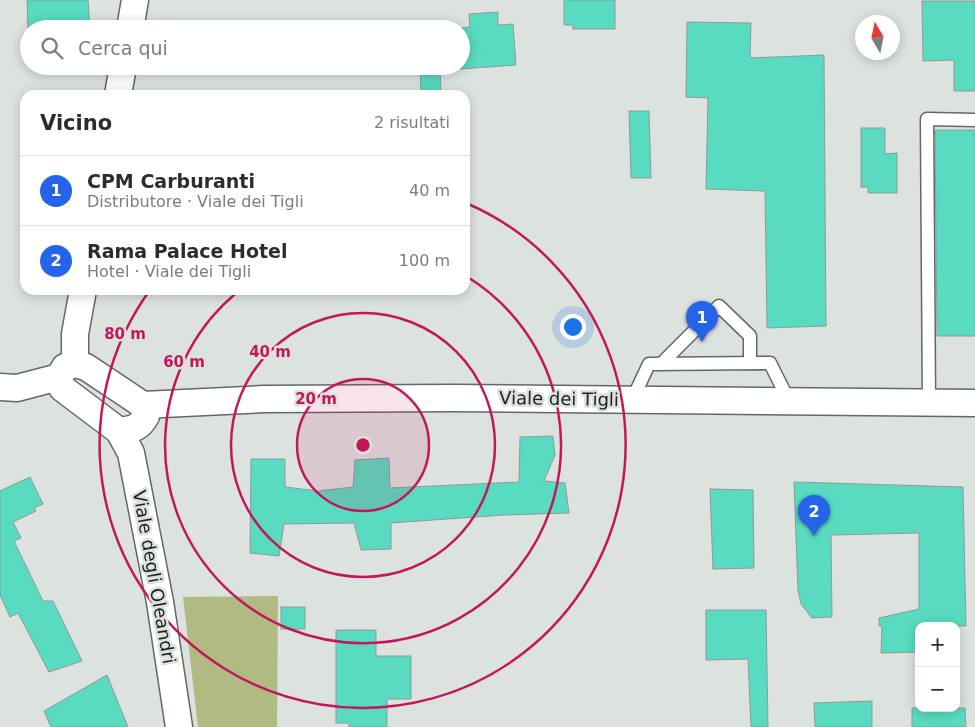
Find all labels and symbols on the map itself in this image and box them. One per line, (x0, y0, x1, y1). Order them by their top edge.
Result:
north arrow (855, 15, 900, 60)
pin: 1 (686, 301, 718, 342)
your location (560, 314, 586, 340)
text: 80 m (104, 325, 146, 343)
text: 40 m (249, 343, 291, 361)
text: 60 m (163, 353, 205, 371)
street label: Viale dei Tigli (499, 387, 619, 410)
text: 20 m (295, 390, 337, 408)
centre of rings (354, 436, 372, 454)
street label: Viale degli Oleandri (129, 488, 180, 665)
pin: 2 (798, 495, 830, 536)

